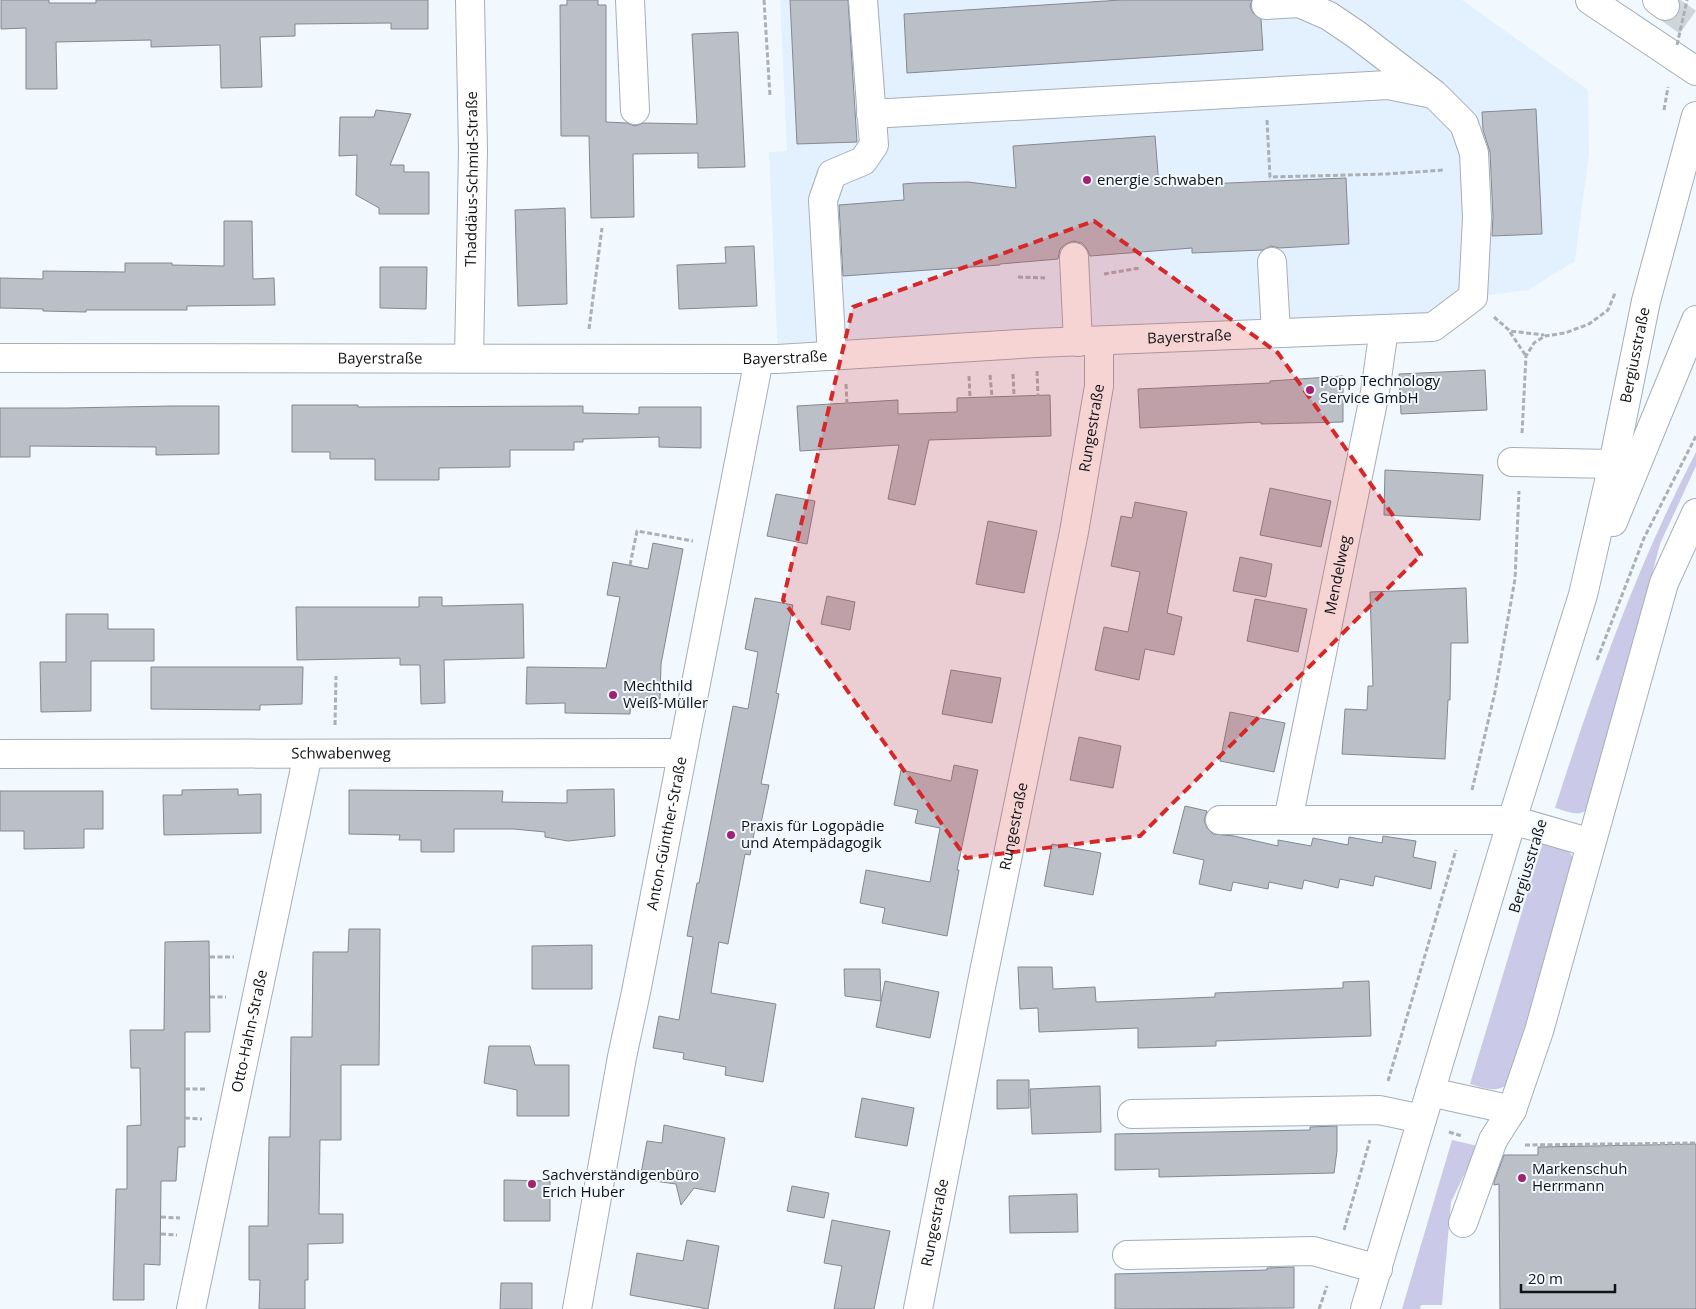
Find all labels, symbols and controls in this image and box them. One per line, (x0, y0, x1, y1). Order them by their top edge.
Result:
street label: Thaddäus-Schmid-Straße (460, 91, 482, 267)
place label: energie schwaben (1097, 169, 1224, 189)
marker: energie schwaben (1081, 174, 1093, 186)
street label: Bergiusstraße (1615, 305, 1654, 405)
street label: Bayerstraße (1147, 324, 1232, 348)
street label: Bayerstraße (743, 345, 828, 368)
street label: Bayerstraße (338, 347, 422, 368)
place label: Popp Technology Service GmbH (1320, 370, 1441, 407)
street label: Rungestraße (1073, 382, 1108, 473)
marker: Popp Technology Service GmbH (1304, 384, 1316, 396)
street label: Mendelweg (1319, 533, 1355, 616)
place label: Mechthild Weiß-Müller (623, 675, 708, 712)
marker: Mechthild Weiß-Müller (607, 689, 619, 701)
street label: Schwabenweg (291, 742, 391, 763)
street label: Anton-Günther-Straße (641, 755, 691, 912)
street label: Rungestraße (994, 781, 1032, 872)
place label: Praxis für Logopädie und Atempädagogik (741, 815, 884, 852)
street label: Bergiusstraße (1503, 816, 1551, 915)
marker: Praxis für Logopädie und Atempädagogik (725, 829, 737, 841)
street label: Otto-Hahn-Straße (226, 968, 271, 1094)
place label: Markenschuh Herrmann (1532, 1158, 1627, 1195)
place label: Sachverständigenbüro Erich Huber (542, 1164, 699, 1201)
marker: Markenschuh Herrmann (1516, 1172, 1528, 1184)
street label: Rungestraße (916, 1177, 952, 1268)
marker: Sachverständigenbüro Erich Huber (526, 1178, 538, 1190)
scale bar (1521, 1262, 1615, 1294)
text: 20 m (1528, 1268, 1563, 1288)

